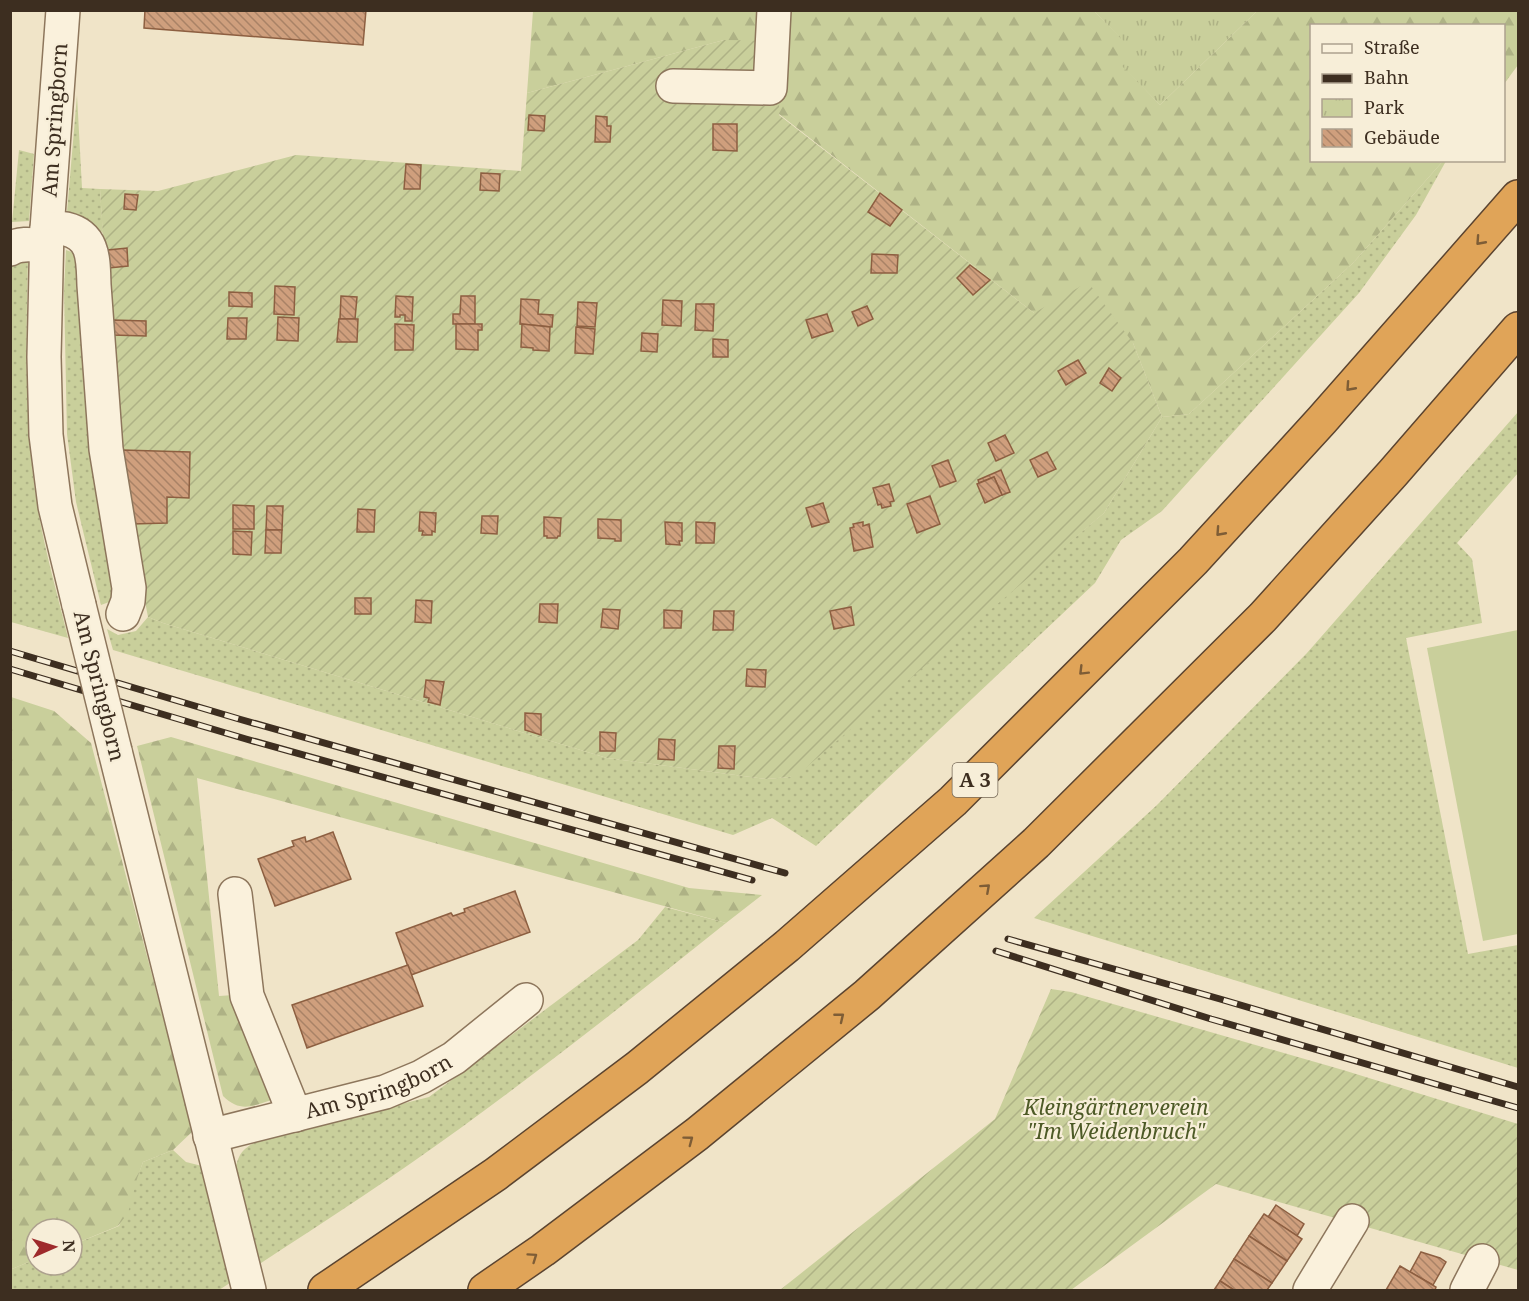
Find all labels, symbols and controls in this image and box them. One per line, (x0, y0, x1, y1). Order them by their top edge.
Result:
legend (1310, 24, 1505, 162)
text: Straße (1364, 35, 1420, 59)
street label: Am Springborn (35, 42, 73, 198)
text: Bahn (1364, 65, 1409, 89)
text: Park (1364, 95, 1404, 119)
text: Gebäude (1364, 125, 1440, 149)
one-way arrow (1476, 234, 1487, 245)
one-way arrow (1346, 380, 1357, 391)
one-way arrow (1216, 525, 1227, 536)
street label: Am Springborn (68, 607, 132, 764)
one-way arrow (1080, 664, 1090, 675)
road number: A 3 (952, 763, 998, 797)
one-way arrow (980, 884, 990, 895)
one-way arrow (833, 1014, 844, 1025)
street label: Am Springborn (302, 1047, 457, 1125)
park label: Kleingärtnerverein "Im Weidenbruch" (1023, 1093, 1209, 1145)
one-way arrow (682, 1137, 693, 1148)
north arrow (24, 1217, 84, 1277)
text: N (58, 1239, 80, 1253)
one-way arrow (526, 1253, 537, 1264)

